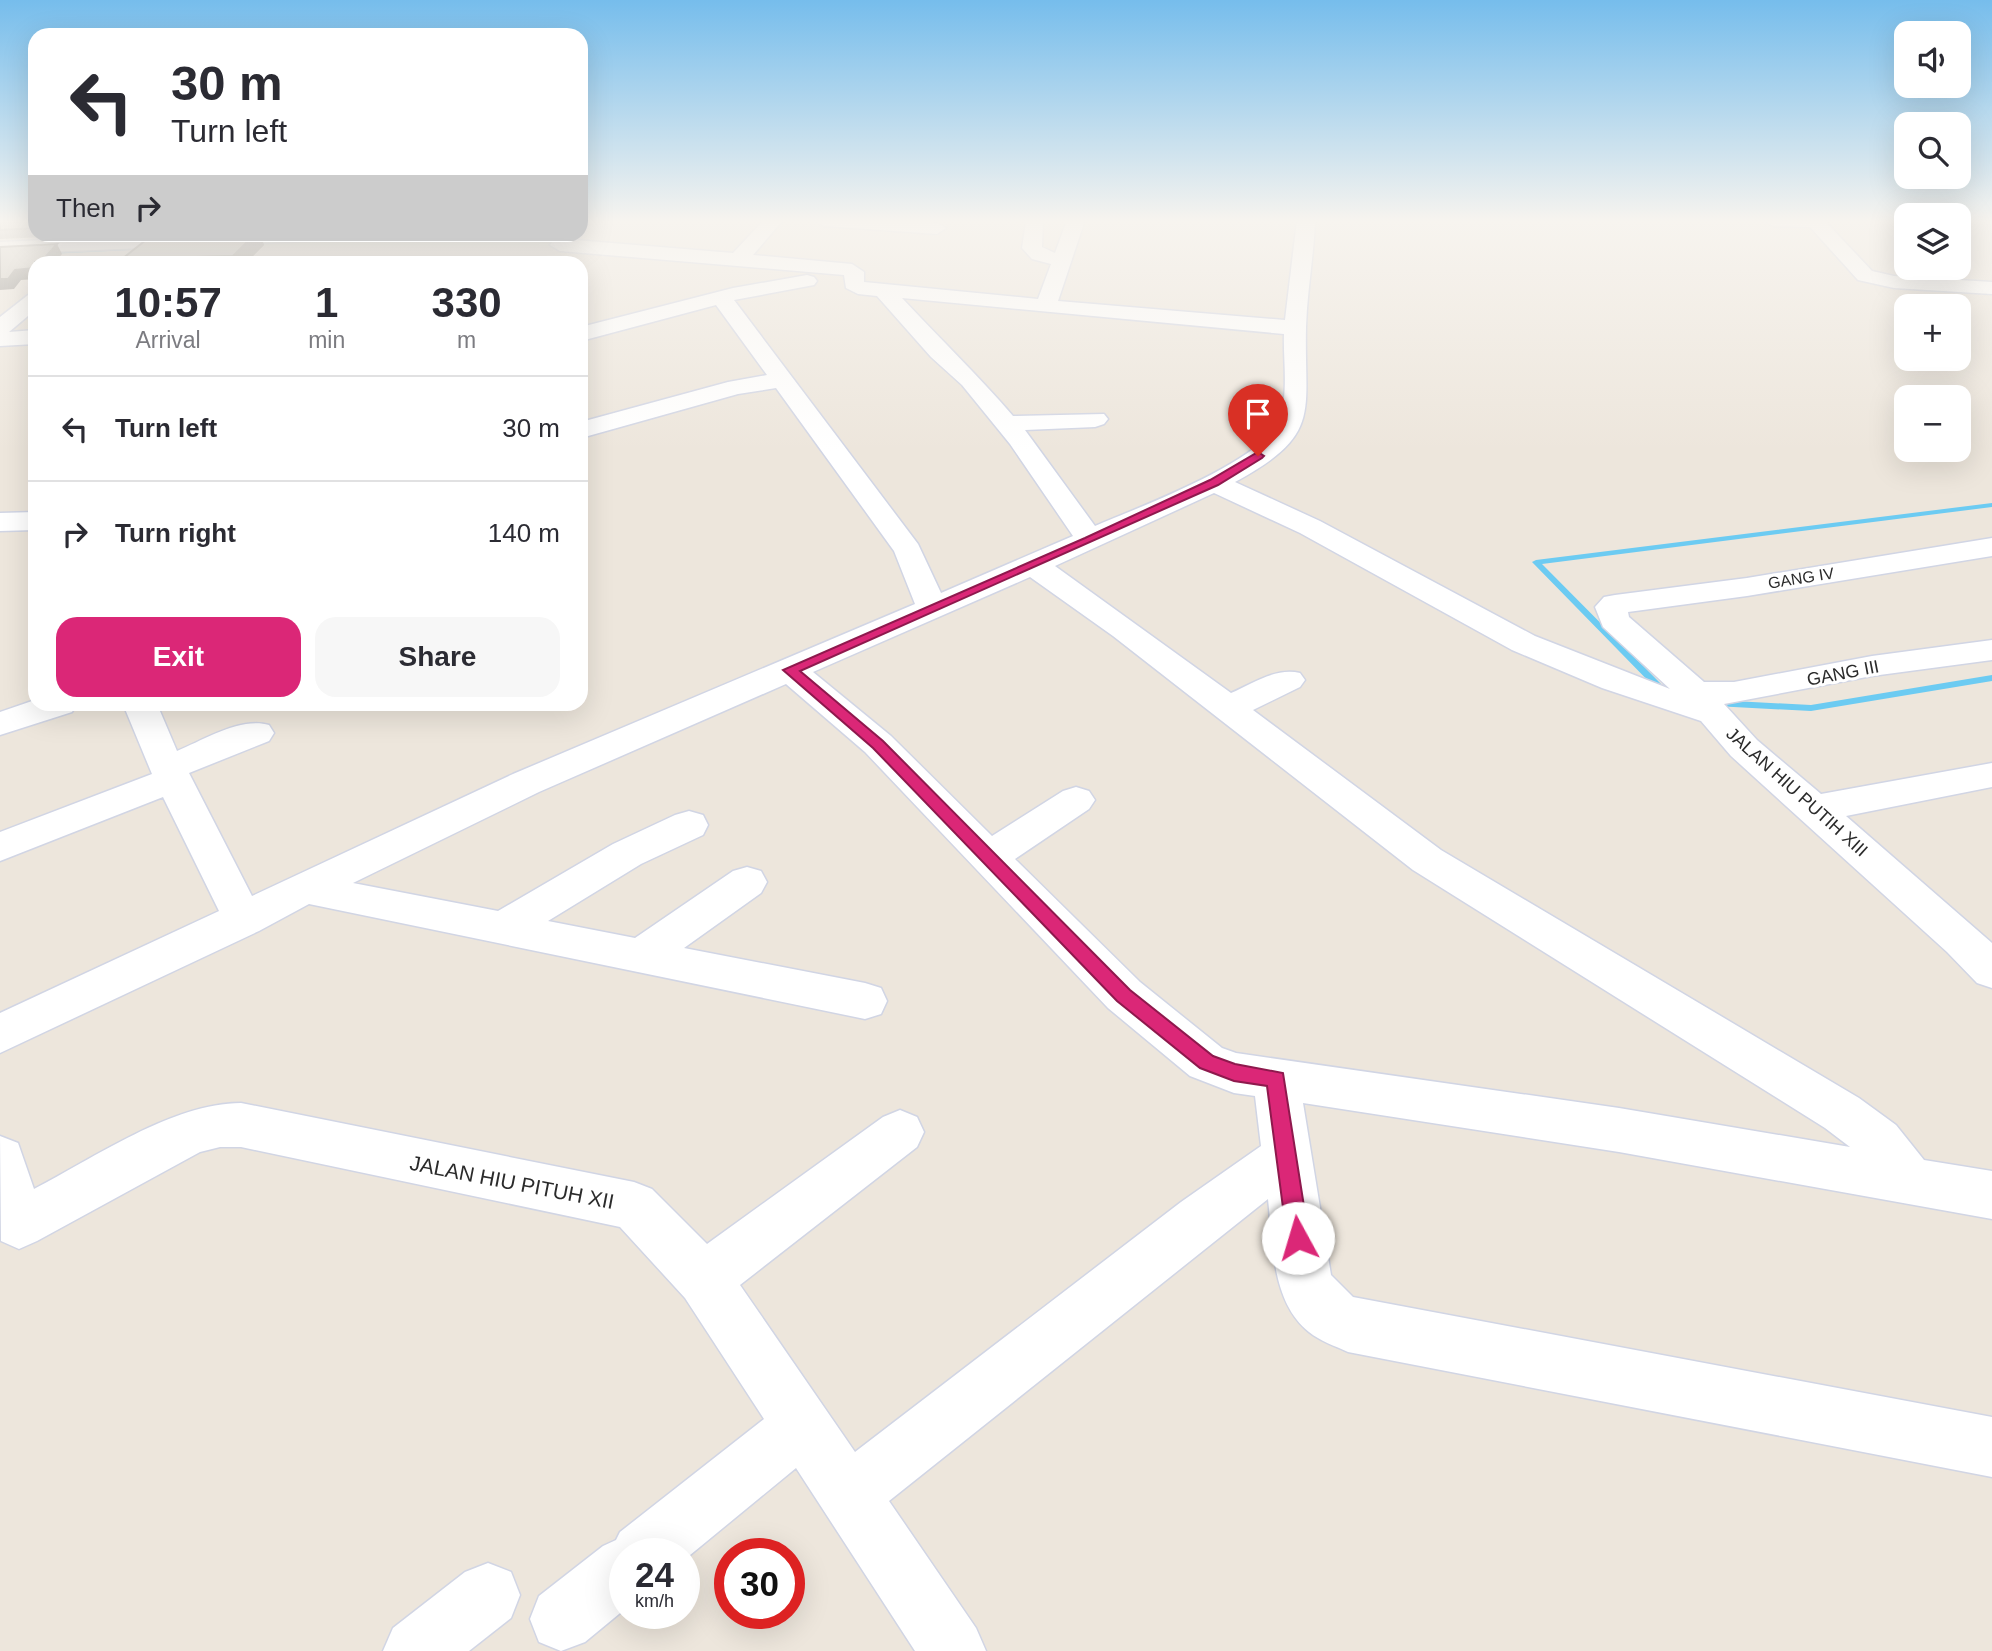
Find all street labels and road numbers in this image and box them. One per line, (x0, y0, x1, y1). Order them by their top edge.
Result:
street label: GANG IV (1767, 564, 1836, 592)
street label: GANG III (1805, 656, 1881, 690)
street label: JALAN HIU PUTIH XIII (1722, 723, 1872, 861)
street label: JALAN HIU PITUH XII (408, 1151, 616, 1213)

